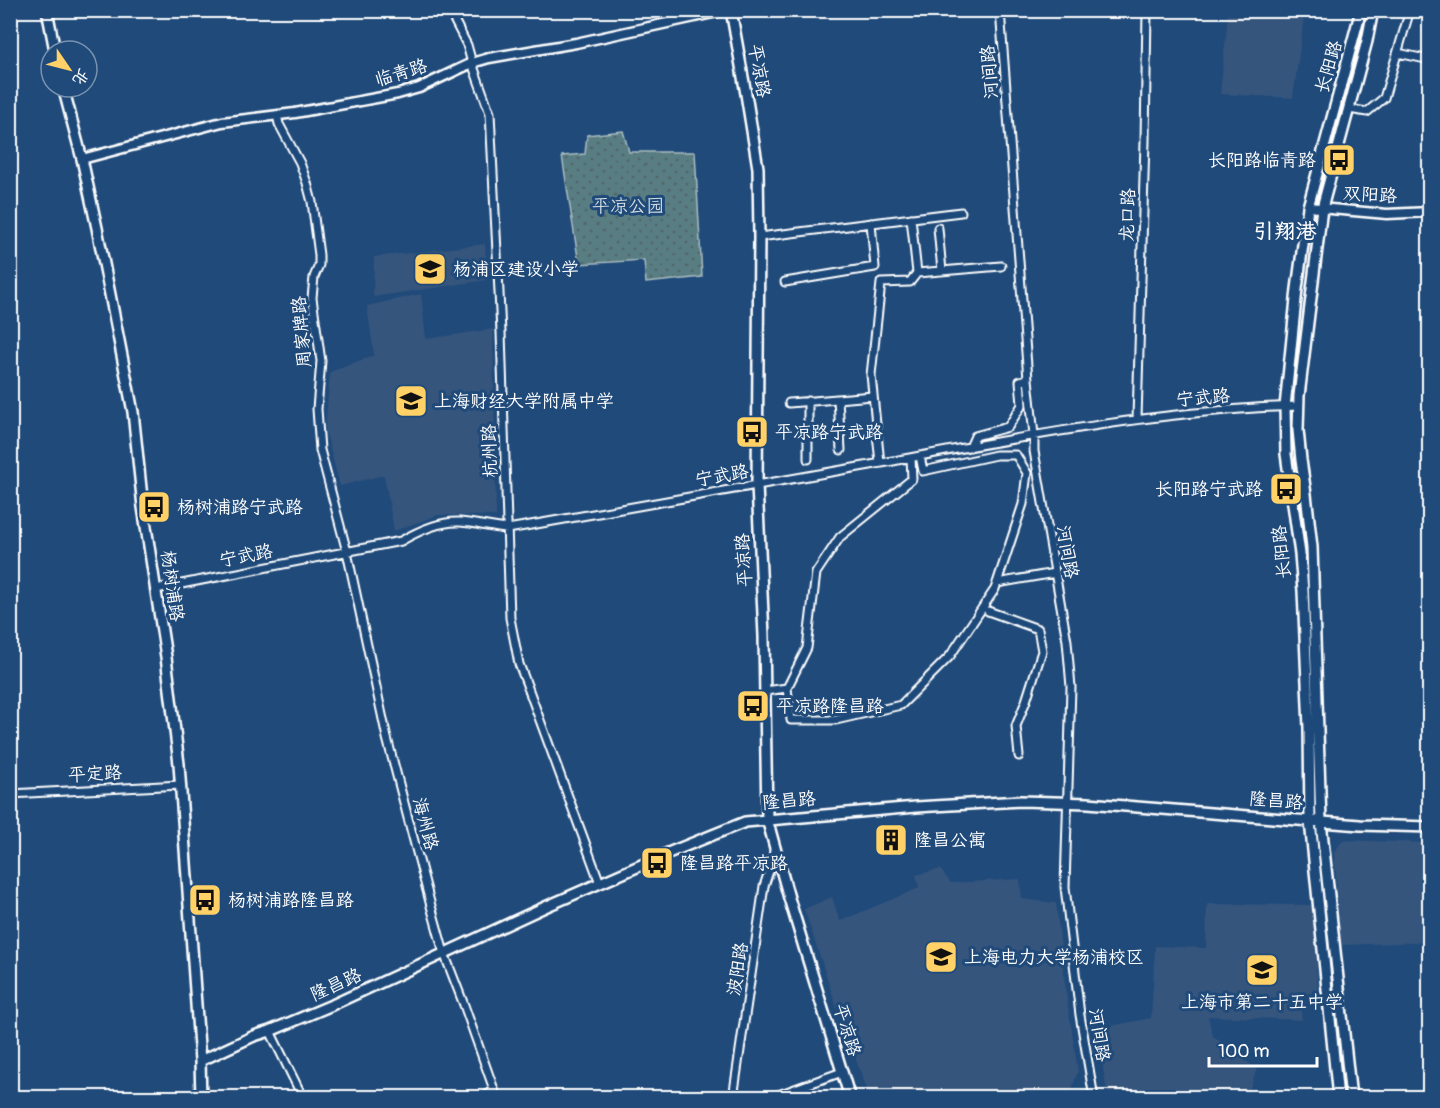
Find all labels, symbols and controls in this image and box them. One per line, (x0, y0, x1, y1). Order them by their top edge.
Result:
street label: 长阳路 (1311, 38, 1347, 96)
north arrow (39, 39, 99, 99)
street label: 平凉路 (743, 42, 775, 100)
street label: 河间路 (976, 44, 1004, 100)
street label: 临青路 (372, 54, 430, 92)
text: 北 (68, 65, 93, 89)
bus stop icon: 长阳路临青路 (1321, 142, 1357, 178)
place label: 长阳路临青路 (1208, 149, 1316, 172)
street label: 双阳路 (1342, 182, 1398, 208)
street label: 龙口路 (1116, 188, 1140, 242)
park label: 平凉公园 (592, 195, 664, 218)
district label: 引翔港 (1254, 218, 1317, 245)
school or university icon: 杨浦区建设小学 (412, 251, 448, 287)
place label: 杨浦区建设小学 (453, 258, 579, 281)
street label: 周家牌路 (287, 295, 317, 369)
school or university icon: 上海财经大学附属中学 (393, 383, 429, 419)
street label: 宁武路 (1175, 384, 1231, 412)
place label: 上海财经大学附属中学 (434, 390, 614, 413)
bus stop icon: 平凉路宁武路 (734, 414, 770, 450)
place label: 平凉路宁武路 (775, 421, 883, 444)
street label: 杭州路 (478, 424, 502, 478)
street label: 宁武路 (693, 460, 751, 492)
bus stop icon: 长阳路宁武路 (1268, 471, 1304, 507)
place label: 长阳路宁武路 (1155, 478, 1263, 501)
bus stop icon: 杨树浦路宁武路 (136, 489, 172, 525)
place label: 杨树浦路宁武路 (177, 496, 303, 519)
street label: 河间路 (1051, 523, 1083, 581)
street label: 长阳路 (1268, 524, 1296, 580)
street label: 平凉路 (731, 532, 757, 588)
street label: 宁武路 (217, 540, 275, 572)
street label: 杨树浦路 (156, 549, 188, 623)
bus stop icon: 平凉路隆昌路 (735, 688, 771, 724)
place label: 平凉路隆昌路 (776, 695, 884, 718)
street label: 平定路 (67, 761, 123, 787)
street label: 隆昌路 (761, 787, 817, 815)
street label: 隆昌路 (1248, 787, 1304, 815)
street label: 海州路 (407, 795, 443, 853)
building icon: 隆昌公寓 (873, 822, 909, 858)
place label: 隆昌公寓 (914, 829, 986, 852)
bus stop icon: 隆昌路平凉路 (639, 845, 675, 881)
place label: 隆昌路平凉路 (680, 852, 788, 875)
bus stop icon: 杨树浦路隆昌路 (187, 882, 223, 918)
place label: 杨树浦路隆昌路 (228, 889, 354, 912)
school or university icon: 上海电力大学杨浦校区 (923, 939, 959, 975)
street label: 波阳路 (722, 941, 754, 997)
place label: 上海电力大学杨浦校区 (964, 946, 1144, 969)
school or university icon: 上海市第二十五中学 (1244, 952, 1280, 988)
street label: 隆昌路 (307, 964, 365, 1006)
place label: 上海市第二十五中学 (1181, 991, 1343, 1014)
street label: 平凉路 (828, 1001, 866, 1059)
street label: 河间路 (1083, 1007, 1115, 1063)
scale bar (1209, 1030, 1317, 1068)
text: 100 m (1218, 1040, 1270, 1063)

